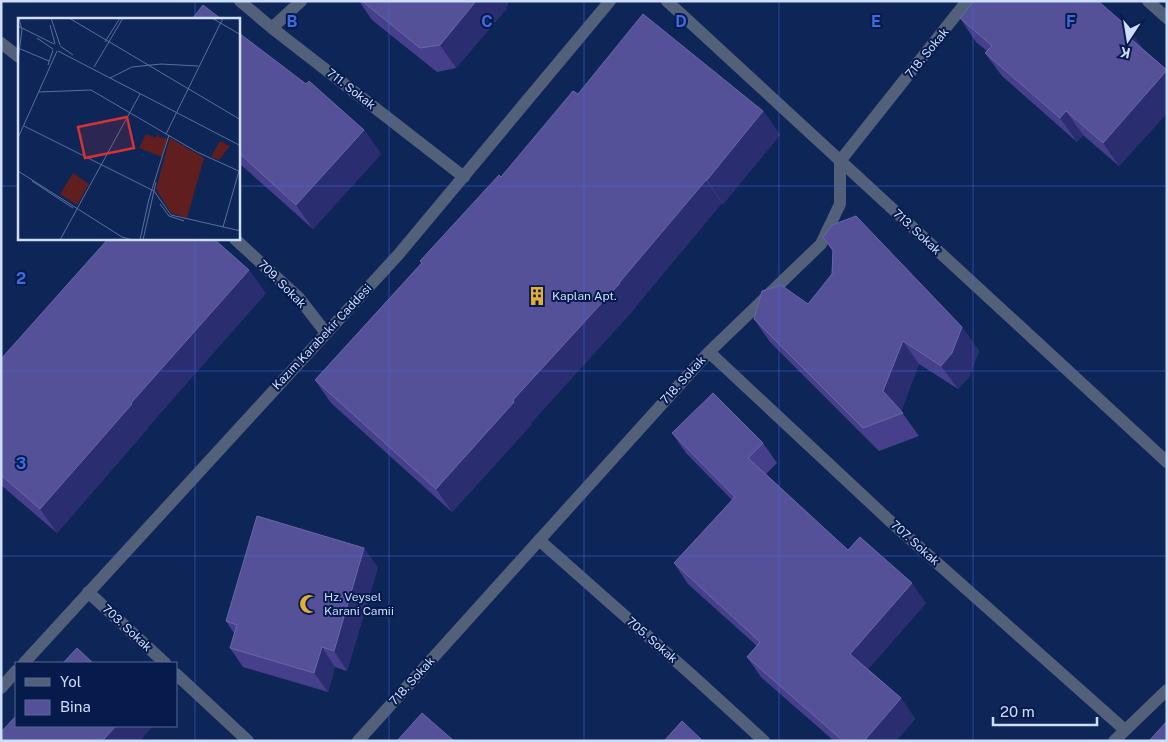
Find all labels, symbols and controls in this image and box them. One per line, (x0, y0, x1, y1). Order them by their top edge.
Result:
text: B (287, 12, 298, 31)
text: C (481, 12, 493, 31)
text: D (675, 12, 687, 31)
text: E (871, 12, 881, 31)
text: F (1066, 12, 1076, 31)
north arrow (1103, 15, 1153, 65)
inset map (18, 18, 240, 240)
street label: 718. Sokak (903, 25, 952, 81)
text: K (1119, 44, 1132, 62)
street label: 711. Sokak (324, 66, 378, 112)
street label: 713. Sokak (890, 206, 944, 258)
street label: 709. Sokak (255, 257, 309, 311)
text: 2 (16, 269, 26, 288)
street label: Kazım Karabekir Caddesi (270, 281, 374, 393)
building icon: Kaplan Apt. (526, 285, 548, 307)
place label: Kaplan Apt. (552, 289, 617, 303)
street label: 718. Sokak (658, 353, 709, 407)
text: 3 (16, 454, 26, 473)
street label: 707. Sokak (888, 518, 942, 569)
place label: Hz. Veysel Karani Camii (324, 590, 394, 618)
mosque icon: Hz. Veysel Karani Camii (298, 593, 320, 615)
street label: 703. Sokak (100, 602, 155, 654)
street label: 705. Sokak (624, 614, 680, 666)
street label: 718. Sokak (387, 654, 438, 708)
legend (15, 662, 178, 727)
text: Yol (60, 673, 81, 690)
scale bar (993, 694, 1097, 726)
text: Bina (60, 698, 91, 715)
text: 20 m (1000, 703, 1035, 720)

